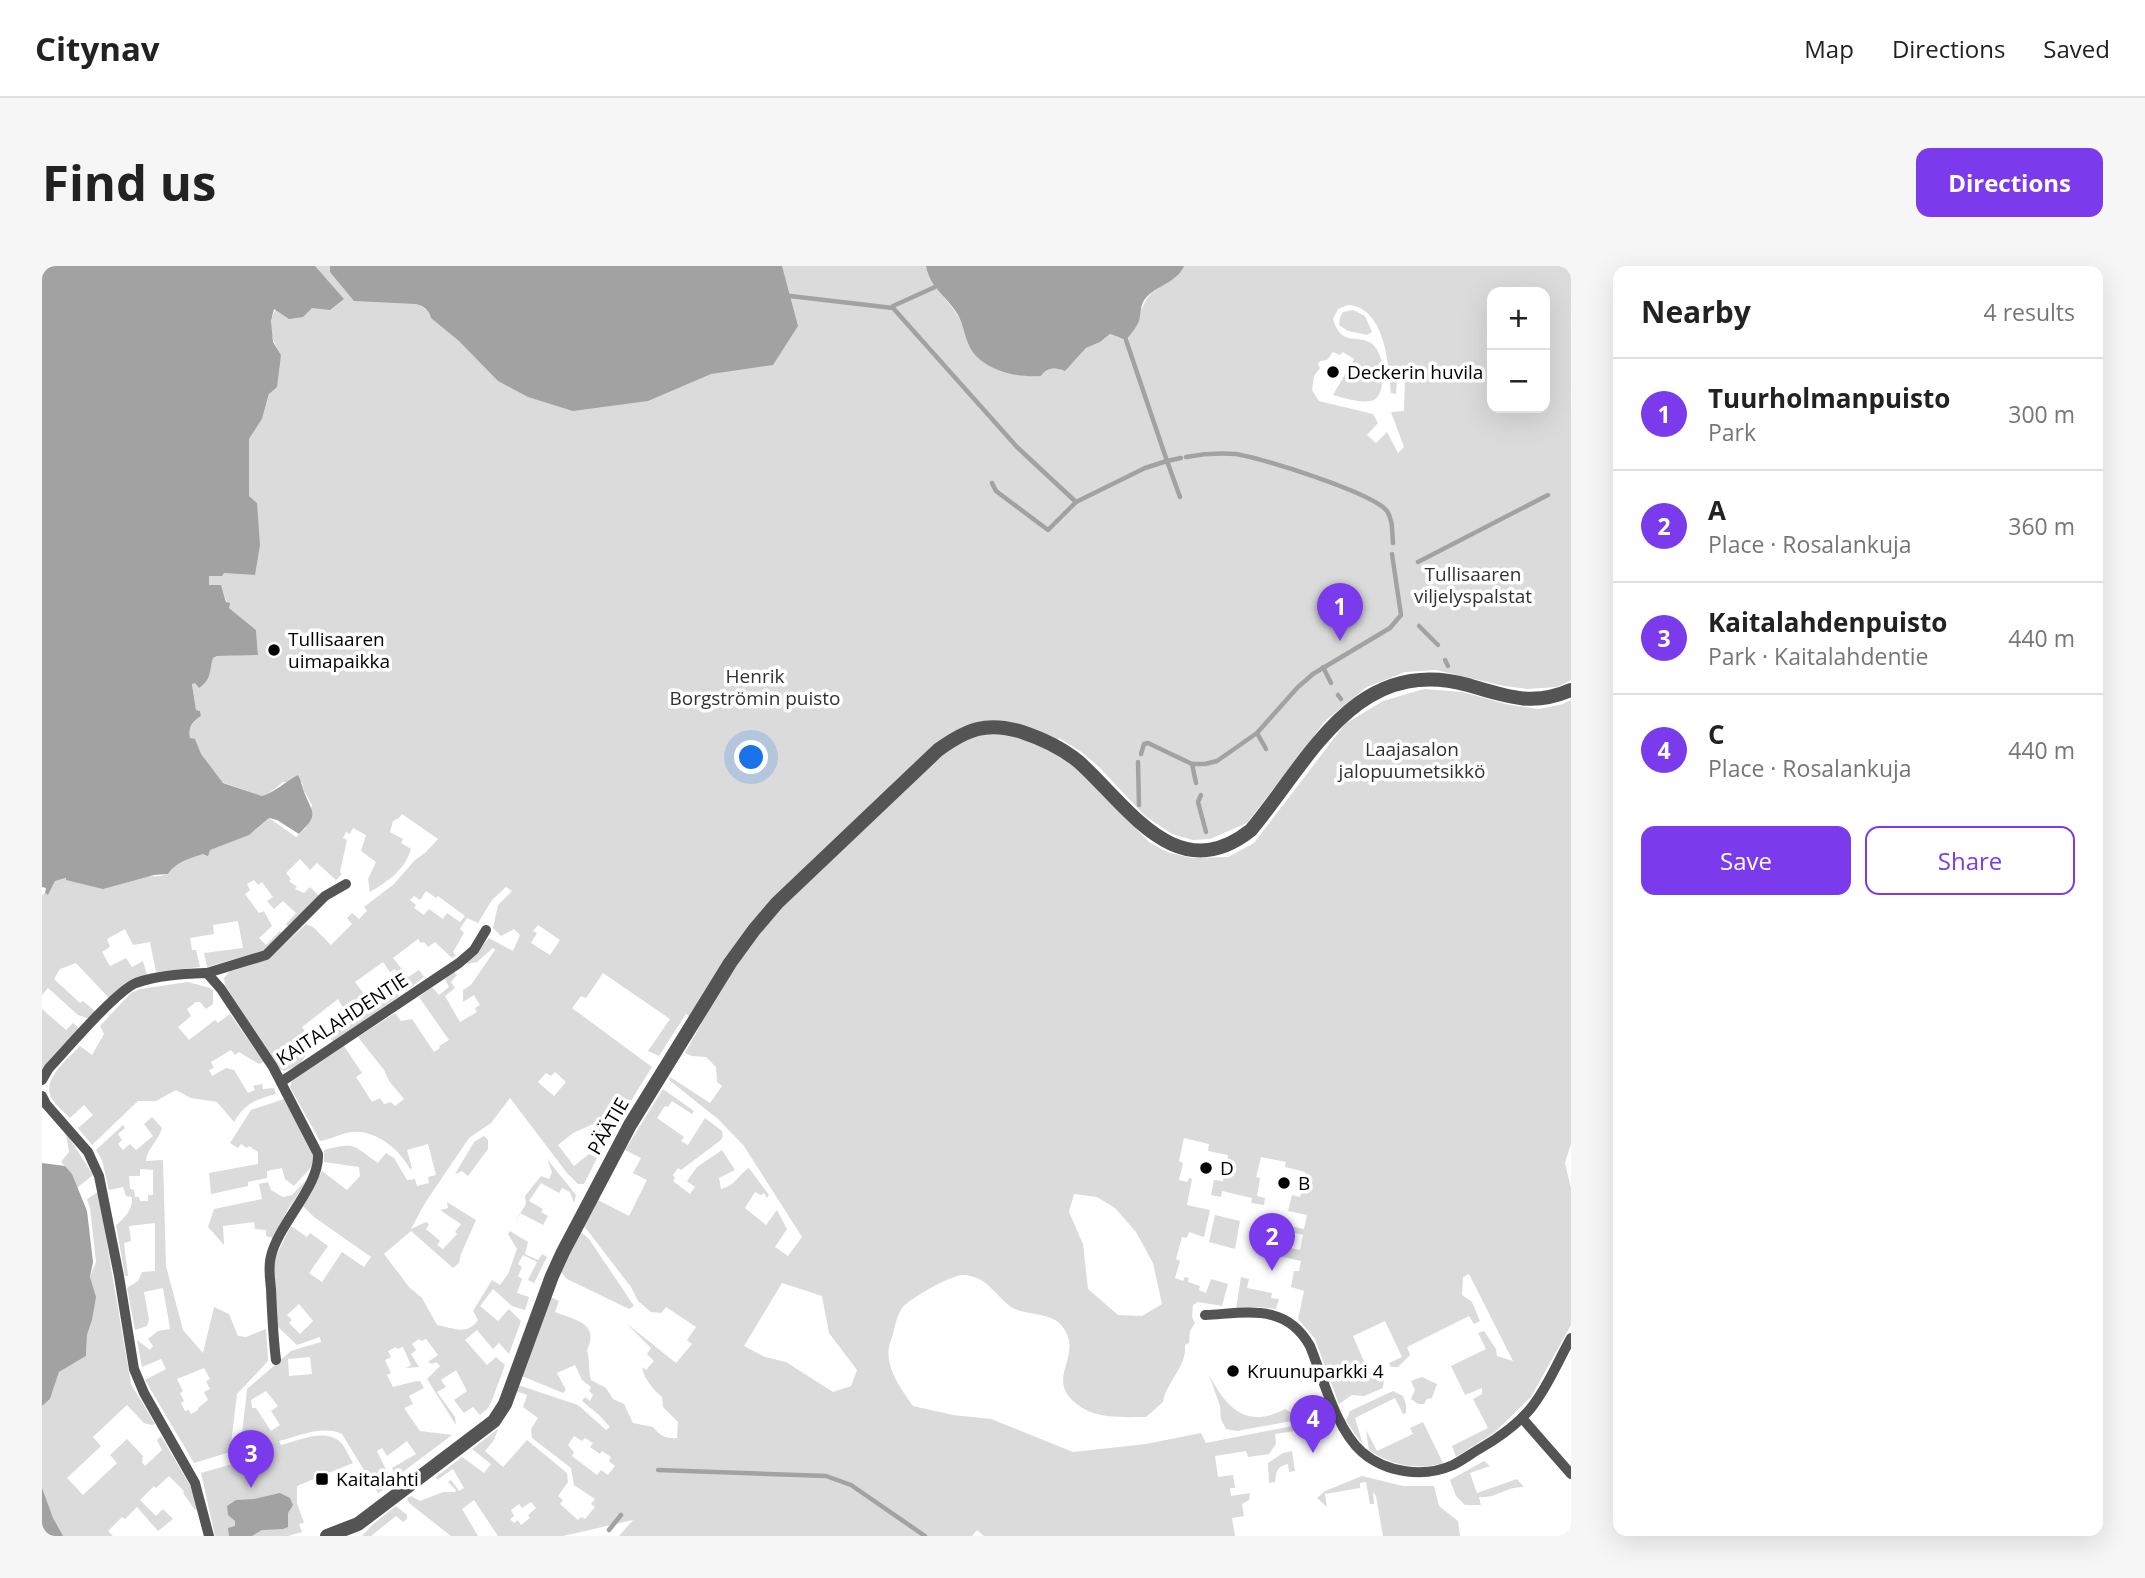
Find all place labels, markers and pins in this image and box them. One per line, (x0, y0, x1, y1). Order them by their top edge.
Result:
place label: Deckerin huvila (1347, 359, 1483, 385)
marker: Deckerin huvila (1325, 364, 1341, 380)
pin: 1 (1317, 583, 1363, 641)
place label: Tullisaaren uimapaikka (288, 626, 390, 674)
marker: Tullisaaren uimapaikka (266, 642, 282, 658)
place label: D (1220, 1155, 1234, 1181)
marker: D (1198, 1160, 1214, 1176)
place label: B (1298, 1170, 1310, 1196)
marker: B (1276, 1175, 1292, 1191)
pin: 2 (1249, 1213, 1295, 1271)
place label: Kruunuparkki 4 (1247, 1358, 1384, 1384)
marker: Kruunuparkki 4 (1225, 1363, 1241, 1379)
pin: 4 (1290, 1395, 1336, 1453)
pin: 3 (228, 1430, 274, 1488)
place label: Kaitalahti (336, 1466, 419, 1492)
marker: Kaitalahti (314, 1471, 330, 1487)

